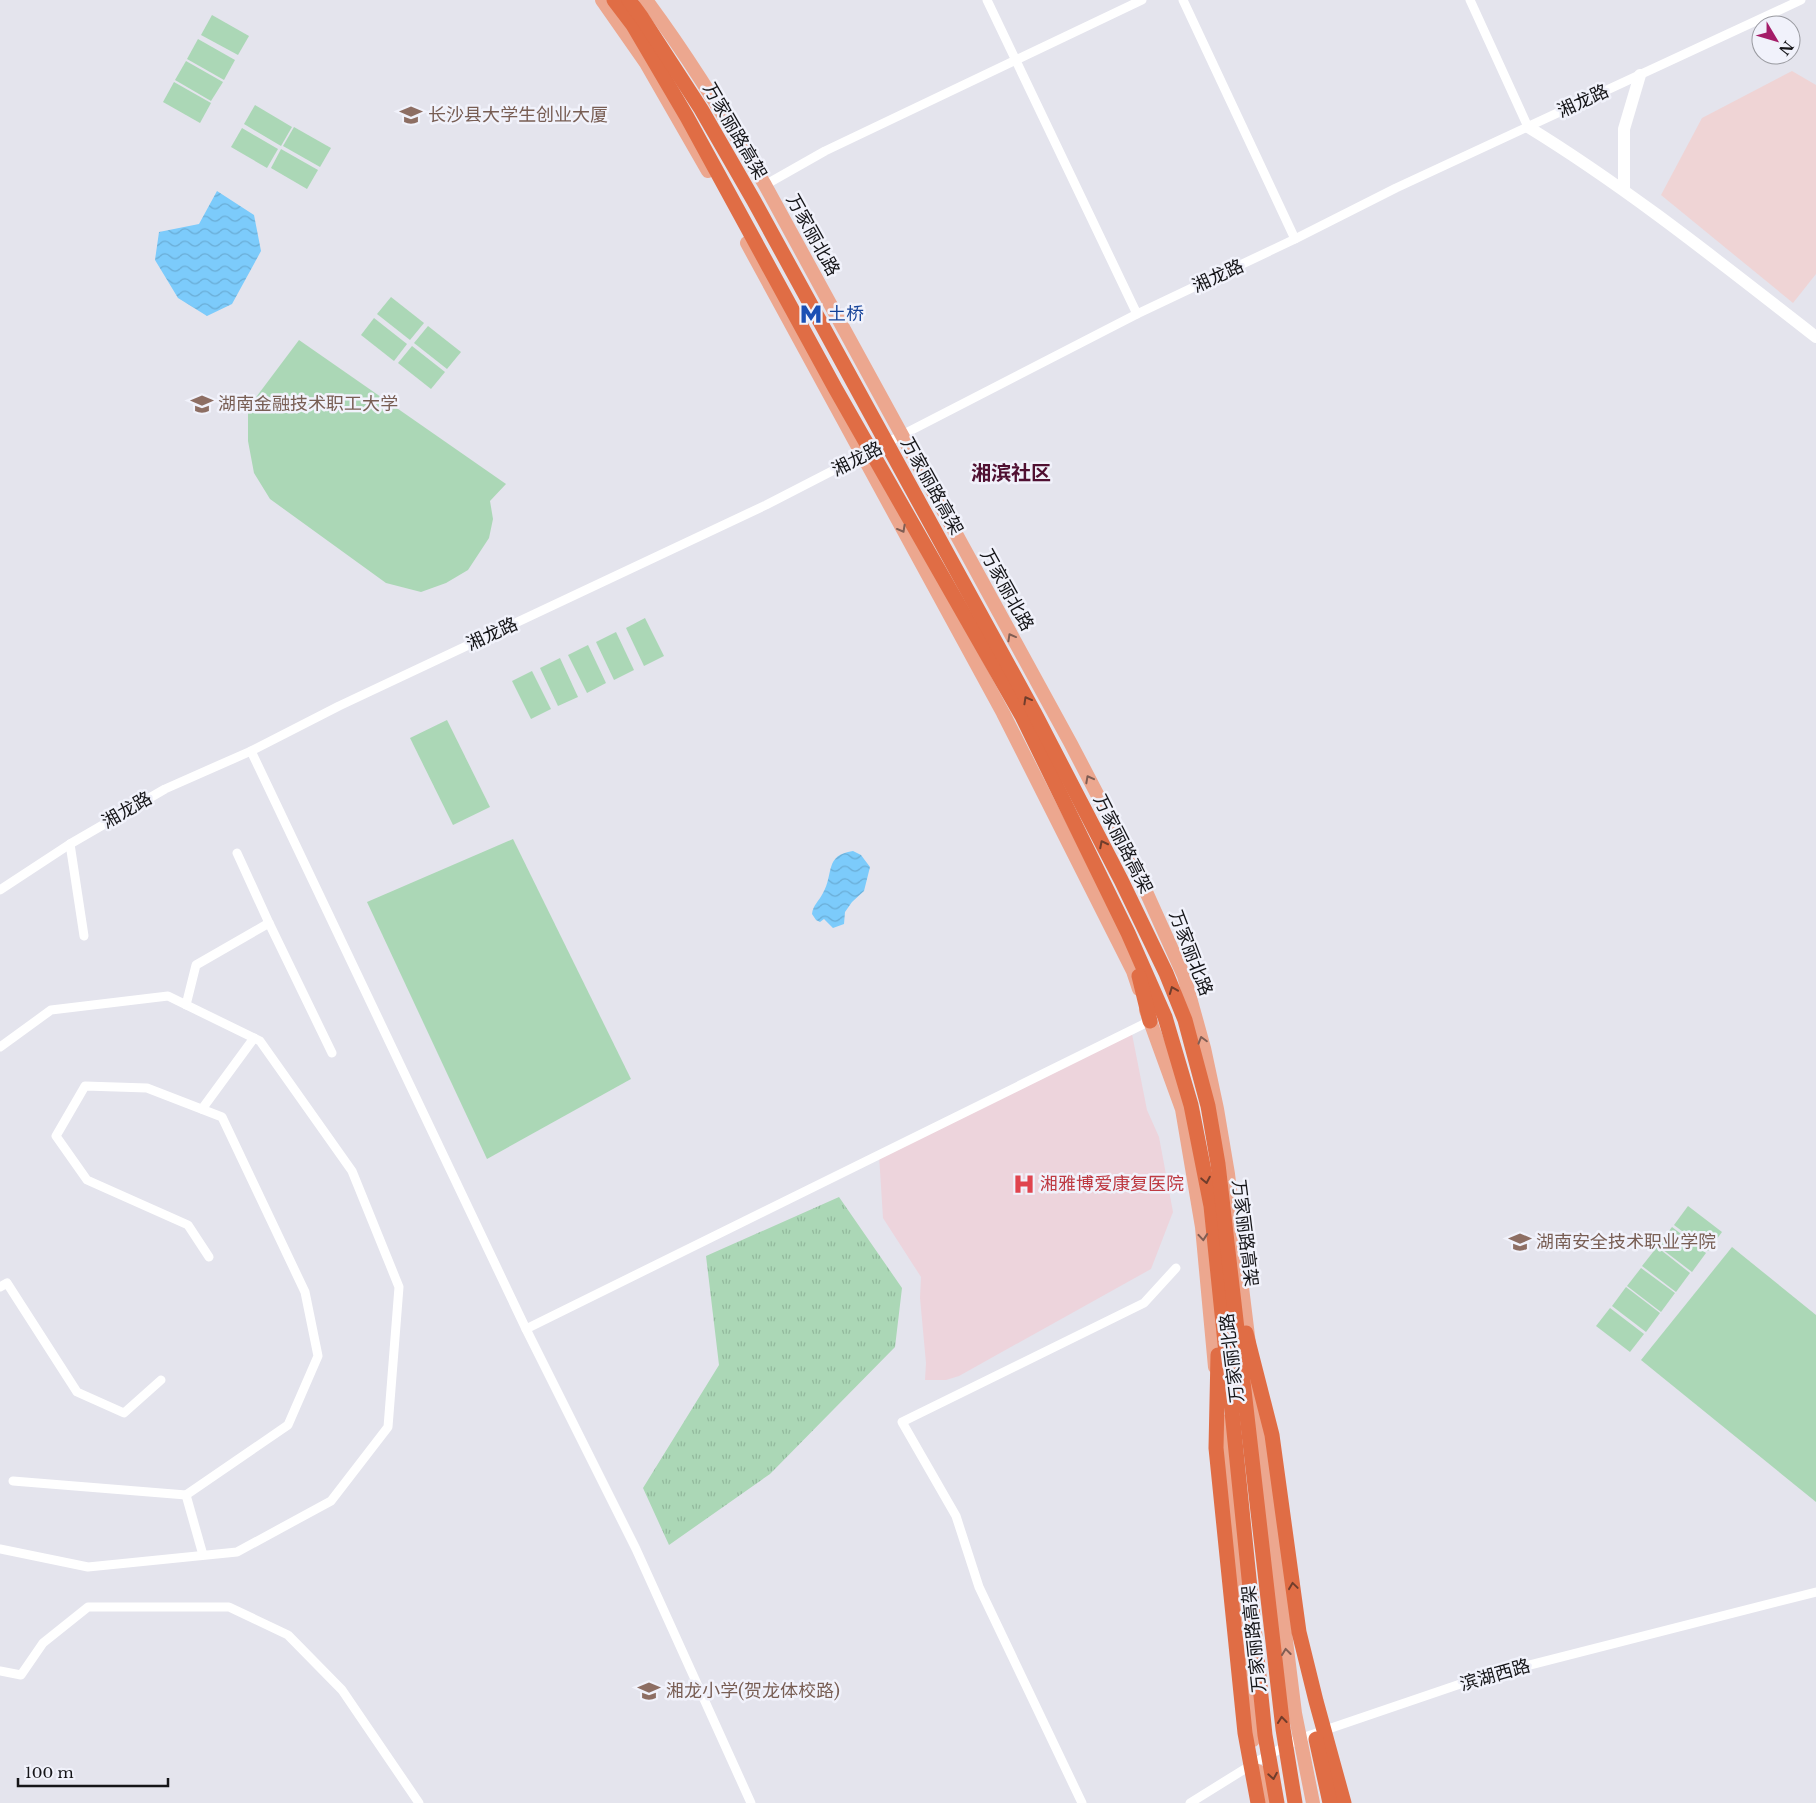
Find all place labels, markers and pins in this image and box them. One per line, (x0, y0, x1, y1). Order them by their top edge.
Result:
school or university icon: 长沙县大学生创业大厦 (398, 102, 424, 128)
place label: 长沙县大学生创业大厦 (428, 104, 608, 126)
metro station icon: 土桥 (798, 301, 824, 327)
place label: 土桥 (828, 303, 864, 325)
school or university icon: 湖南金融技术职工大学 (189, 391, 215, 417)
place label: 湖南金融技术职工大学 (218, 393, 398, 415)
hospital icon: 湘雅博爱康复医院 (1011, 1171, 1037, 1197)
place label: 湘雅博爱康复医院 (1040, 1173, 1184, 1195)
school or university icon: 湖南安全技术职业学院 (1507, 1229, 1533, 1255)
place label: 湖南安全技术职业学院 (1536, 1231, 1716, 1253)
school or university icon: 湘龙小学(贺龙体校路) (636, 1678, 662, 1704)
place label: 湘龙小学(贺龙体校路) (666, 1680, 840, 1702)

